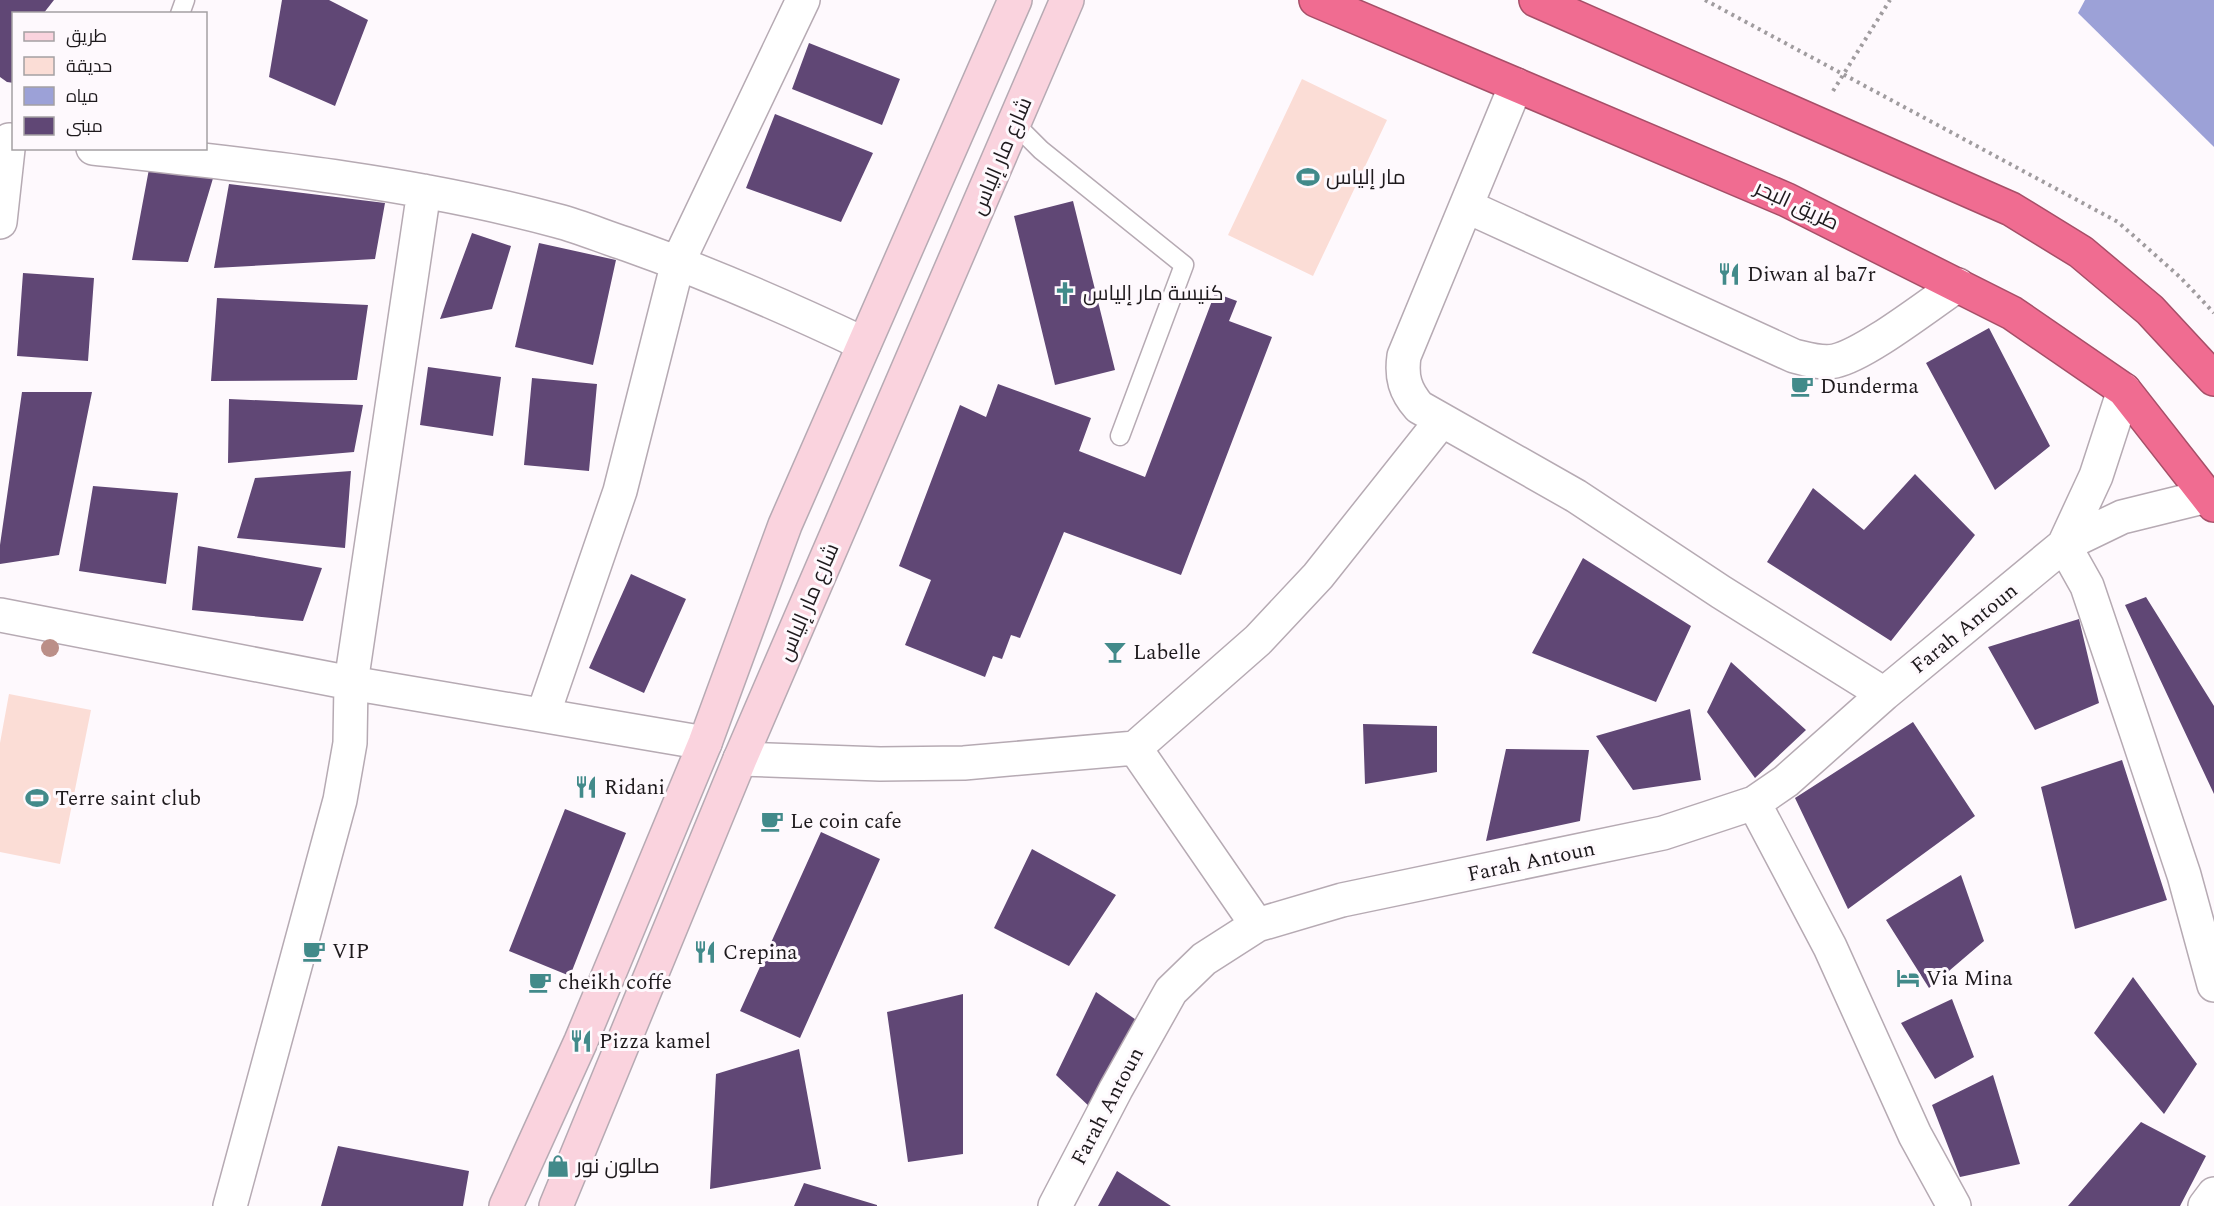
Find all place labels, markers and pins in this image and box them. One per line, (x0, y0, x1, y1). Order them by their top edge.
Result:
place label: مار إلياس (1326, 162, 1406, 194)
sports icon: مار إلياس (1295, 164, 1321, 190)
place label: Diwan al ba7r (1747, 259, 1876, 291)
restaurant icon: Diwan al ba7r (1716, 261, 1742, 287)
place label: كنيسة مار إلياس (1083, 278, 1224, 310)
church icon: كنيسة مار إلياس (1052, 280, 1078, 306)
place label: Dunderma (1820, 371, 1919, 403)
cafe icon: Dunderma (1789, 373, 1815, 399)
place label: Labelle (1133, 637, 1201, 669)
bar icon: Labelle (1102, 639, 1128, 665)
place label: Ridani (604, 772, 665, 804)
restaurant icon: Ridani (573, 774, 599, 800)
place label: Terre saint club (55, 783, 201, 815)
sports icon: Terre saint club (24, 785, 50, 811)
place label: Le coin cafe (790, 806, 902, 838)
cafe icon: Le coin cafe (759, 808, 785, 834)
place label: VIP (332, 936, 369, 968)
place label: Crepina (723, 937, 798, 969)
cafe icon: VIP (301, 938, 327, 964)
restaurant icon: Crepina (692, 939, 718, 965)
place label: Via Mina (1926, 963, 2013, 995)
hotel icon: Via Mina (1895, 965, 1921, 991)
place label: cheikh coffe (558, 967, 672, 999)
cafe icon: cheikh coffe (527, 969, 553, 995)
place label: Pizza kamel (599, 1026, 711, 1058)
restaurant icon: Pizza kamel (568, 1028, 594, 1054)
place label: صالون نور (575, 1151, 660, 1183)
shop icon: صالون نور (545, 1153, 571, 1179)

